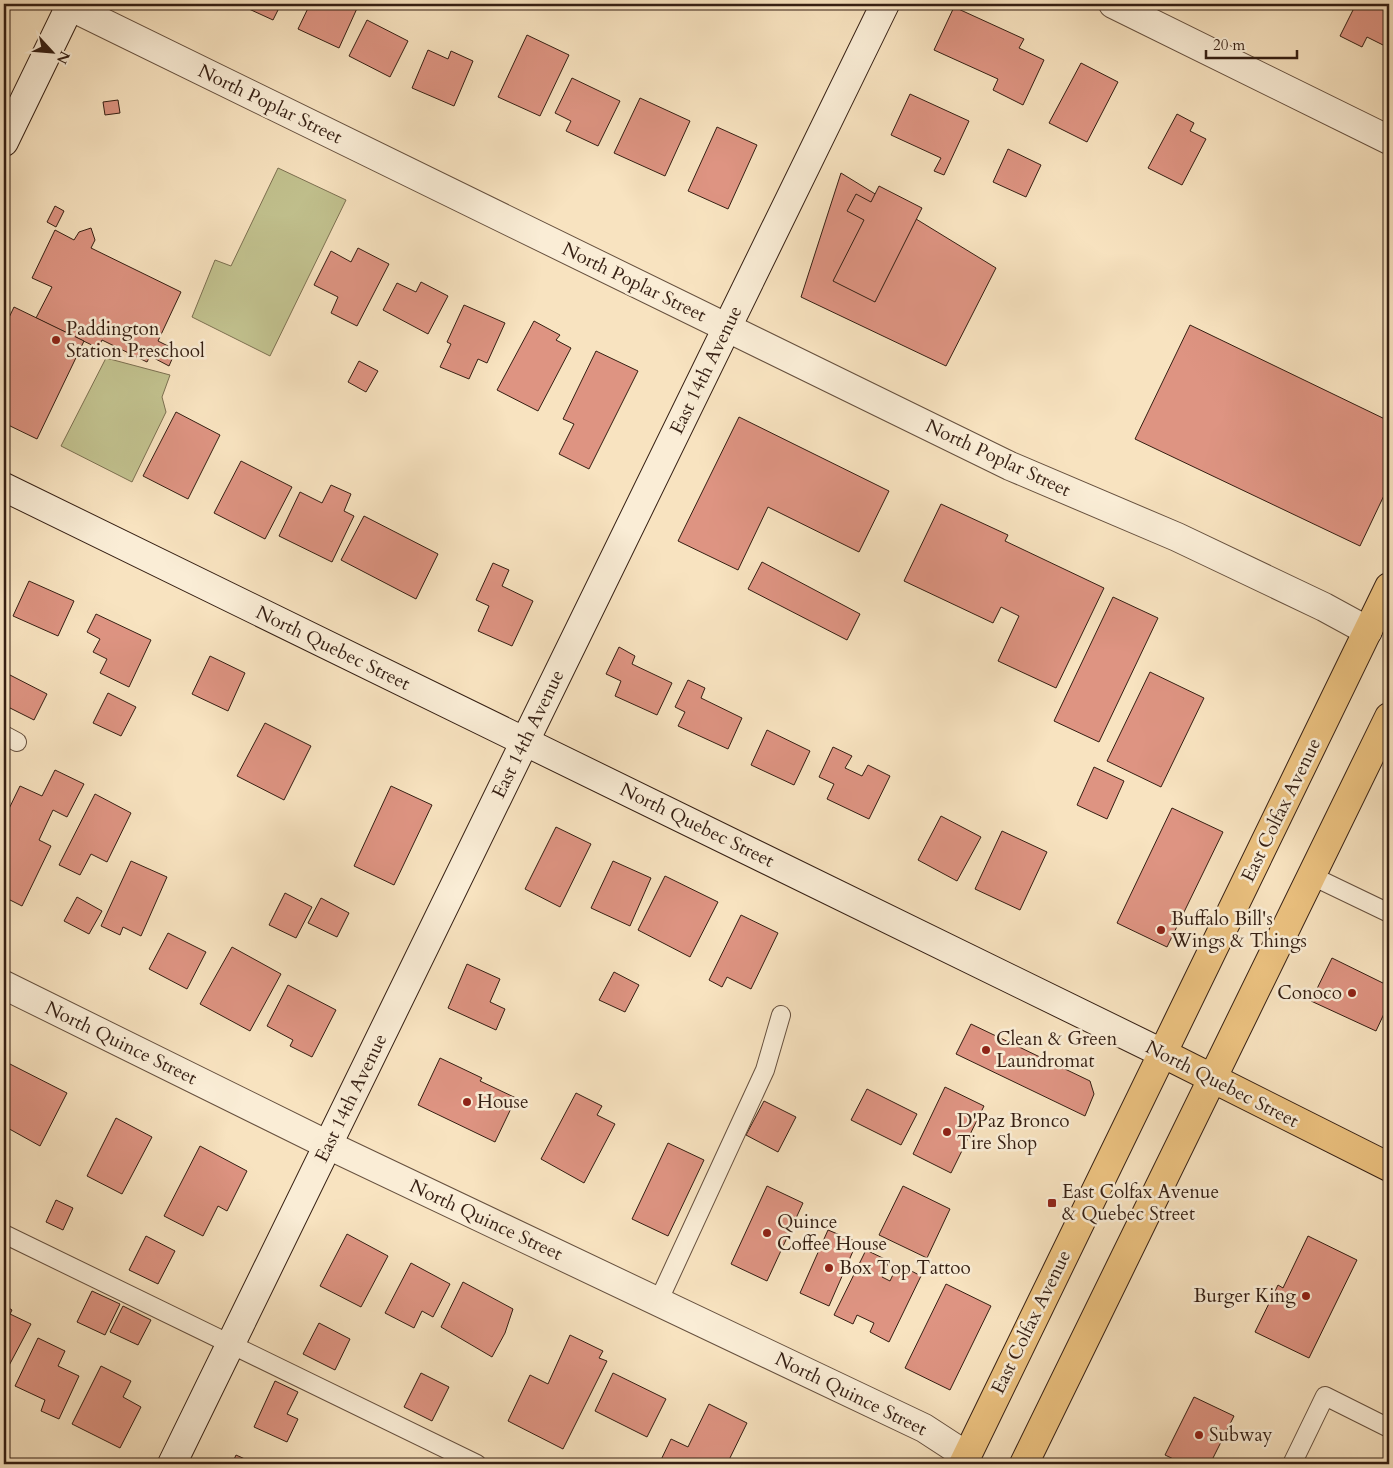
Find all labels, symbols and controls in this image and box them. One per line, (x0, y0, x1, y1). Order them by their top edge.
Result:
north arrow (28, 28, 78, 78)
scale bar (1206, 28, 1297, 60)
text: 20 m (1213, 35, 1245, 55)
text: N (52, 48, 74, 67)
street label: North Poplar Street (194, 58, 346, 150)
street label: North Poplar Street (558, 236, 710, 328)
street label: East 14th Avenue (664, 301, 748, 439)
place label: Paddington Station Preschool (66, 316, 205, 364)
marker: Paddington Station Preschool (50, 334, 62, 346)
street label: North Poplar Street (921, 413, 1075, 503)
street label: North Quebec Street (251, 599, 415, 697)
street label: East 14th Avenue (486, 665, 570, 803)
street label: East Colfax Avenue (1235, 734, 1327, 886)
street label: North Quebec Street (615, 776, 779, 874)
place label: Buffalo Bill's Wings & Things (1170, 906, 1307, 954)
marker: Buffalo Bill's Wings & Things (1155, 924, 1167, 936)
place label: Conoco (1277, 980, 1342, 1006)
marker: Conoco (1346, 987, 1358, 999)
street label: North Quince Street (41, 995, 201, 1091)
place label: Clean & Green Laundromat (996, 1026, 1118, 1074)
street label: East 14th Avenue (309, 1029, 393, 1167)
street label: North Quebec Street (1141, 1034, 1303, 1134)
marker: Clean & Green Laundromat (980, 1044, 992, 1056)
place label: House (477, 1089, 529, 1115)
marker: House (461, 1096, 473, 1108)
place label: D'Paz Bronco Tire Shop (957, 1108, 1070, 1156)
marker: D'Paz Bronco Tire Shop (941, 1126, 953, 1138)
street label: North Quince Street (405, 1173, 567, 1267)
place label: East Colfax Avenue & Quebec Street (1062, 1179, 1219, 1227)
marker: East Colfax Avenue & Quebec Street (1046, 1197, 1058, 1209)
place label: Quince Coffee House (777, 1209, 887, 1257)
marker: Quince Coffee House (761, 1227, 773, 1239)
street label: East Colfax Avenue (985, 1246, 1077, 1398)
place label: Box Top Tattoo (839, 1255, 971, 1281)
marker: Box Top Tattoo (823, 1262, 835, 1274)
place label: Burger King (1193, 1283, 1296, 1309)
marker: Burger King (1300, 1290, 1312, 1302)
street label: North Quince Street (771, 1346, 931, 1442)
place label: Subway (1209, 1422, 1273, 1448)
marker: Subway (1193, 1429, 1205, 1441)

